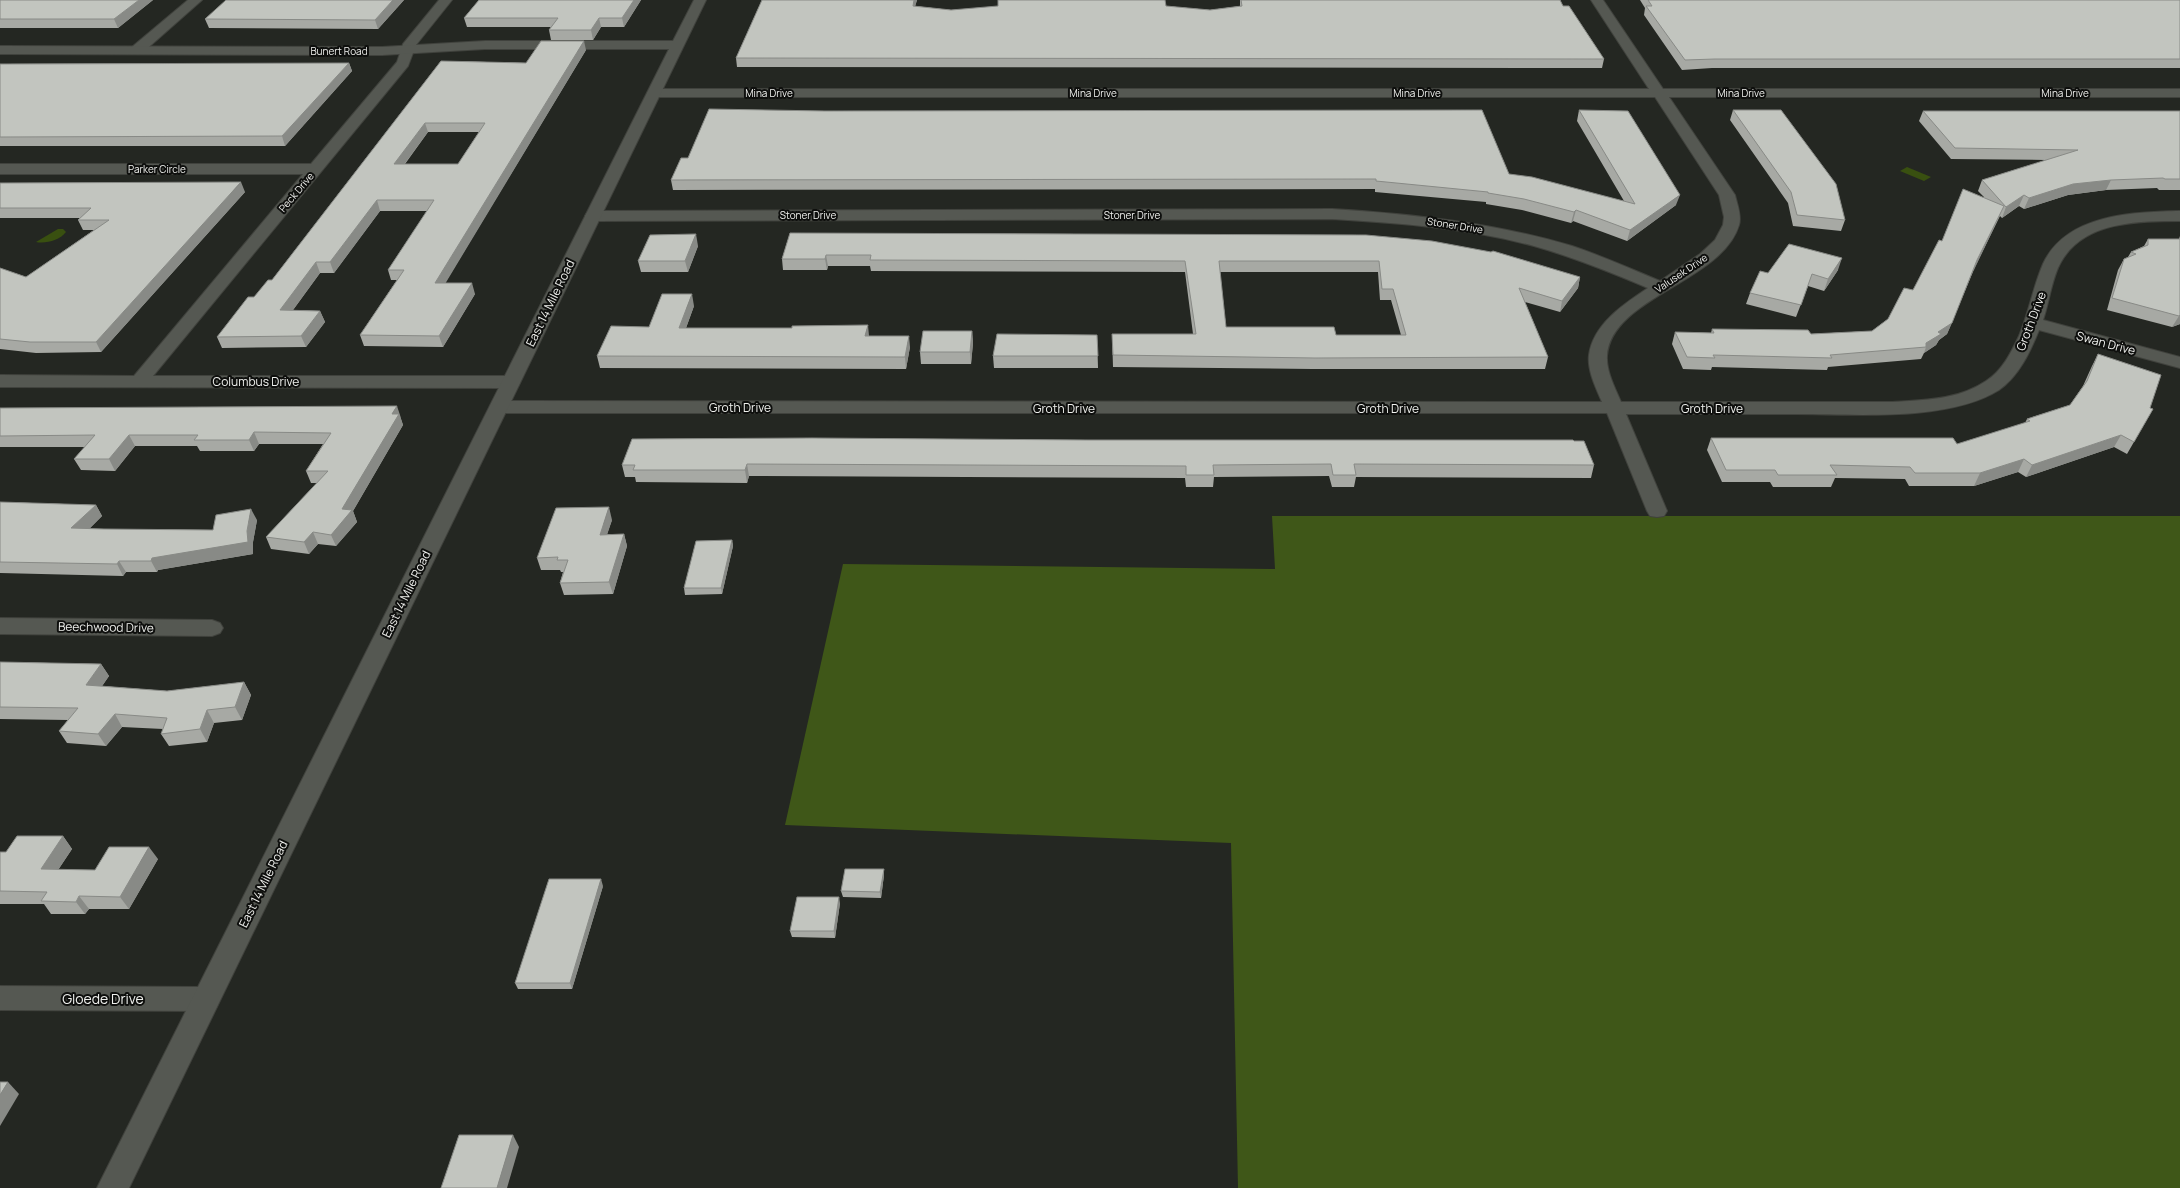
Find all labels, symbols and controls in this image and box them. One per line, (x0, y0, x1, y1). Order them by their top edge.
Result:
street label: Bunert Road (310, 44, 368, 58)
street label: Mina Drive (745, 86, 793, 100)
street label: Mina Drive (1069, 86, 1117, 100)
street label: Mina Drive (1393, 86, 1441, 100)
street label: Mina Drive (1717, 86, 1765, 100)
street label: Mina Drive (2041, 86, 2089, 100)
street label: Parker Circle (128, 162, 186, 176)
street label: Peck Drive (275, 169, 317, 215)
street label: Stoner Drive (780, 208, 836, 222)
street label: Stoner Drive (1104, 208, 1160, 222)
street label: Stoner Drive (1426, 214, 1484, 236)
street label: Valusek Drive (1652, 250, 1710, 296)
street label: East 14 Mile Road (522, 257, 578, 349)
street label: Groth Drive (2012, 289, 2050, 353)
street label: Swan Drive (2075, 327, 2137, 359)
street label: Columbus Drive (213, 373, 299, 390)
street label: Groth Drive (709, 399, 771, 416)
street label: Groth Drive (1033, 400, 1095, 417)
street label: Groth Drive (1357, 400, 1419, 417)
street label: Groth Drive (1681, 400, 1743, 417)
street label: East 14 Mile Road (378, 548, 434, 640)
street label: Beechwood Drive (58, 618, 154, 636)
street label: East 14 Mile Road (235, 838, 291, 930)
street label: Gloede Drive (62, 989, 144, 1008)

